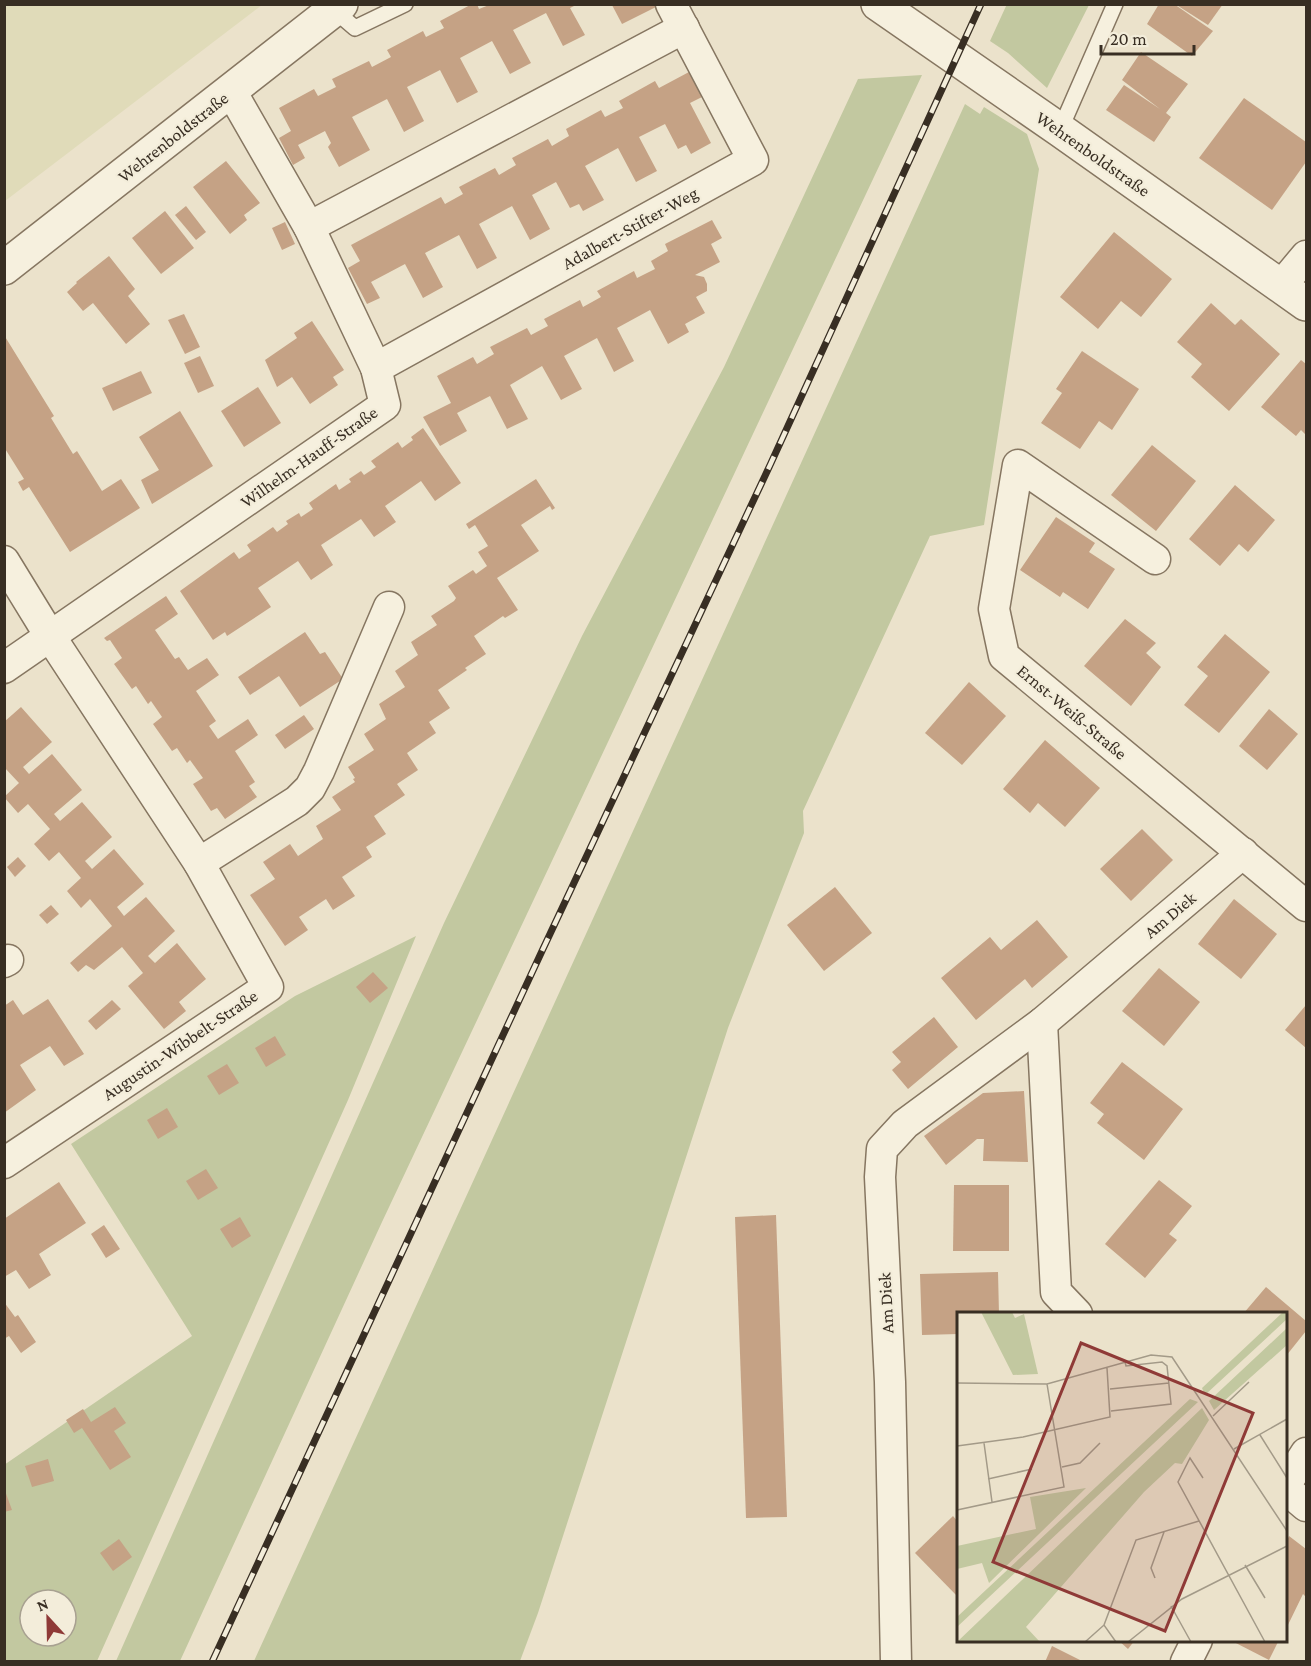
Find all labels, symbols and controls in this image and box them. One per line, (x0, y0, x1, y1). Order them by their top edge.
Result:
scale bar (1101, 18, 1194, 56)
text: 20 m (1110, 29, 1147, 49)
street label: Wehrenboldstraße (114, 88, 232, 186)
street label: Wehrenboldstraße (1032, 107, 1154, 201)
street label: Adalbert-Stifter-Weg (559, 182, 702, 274)
street label: Wilhelm-Hauff-Straße (237, 402, 381, 512)
street label: Ernst-Weiß-Straße (1013, 660, 1131, 764)
street label: Am Diek (1140, 887, 1200, 942)
street label: Augustin-Wibbelt-Straße (99, 986, 261, 1104)
street label: Am Diek (874, 1271, 898, 1334)
inset map (957, 1312, 1287, 1642)
north arrow (18, 1588, 78, 1648)
text: N (34, 1595, 51, 1614)

